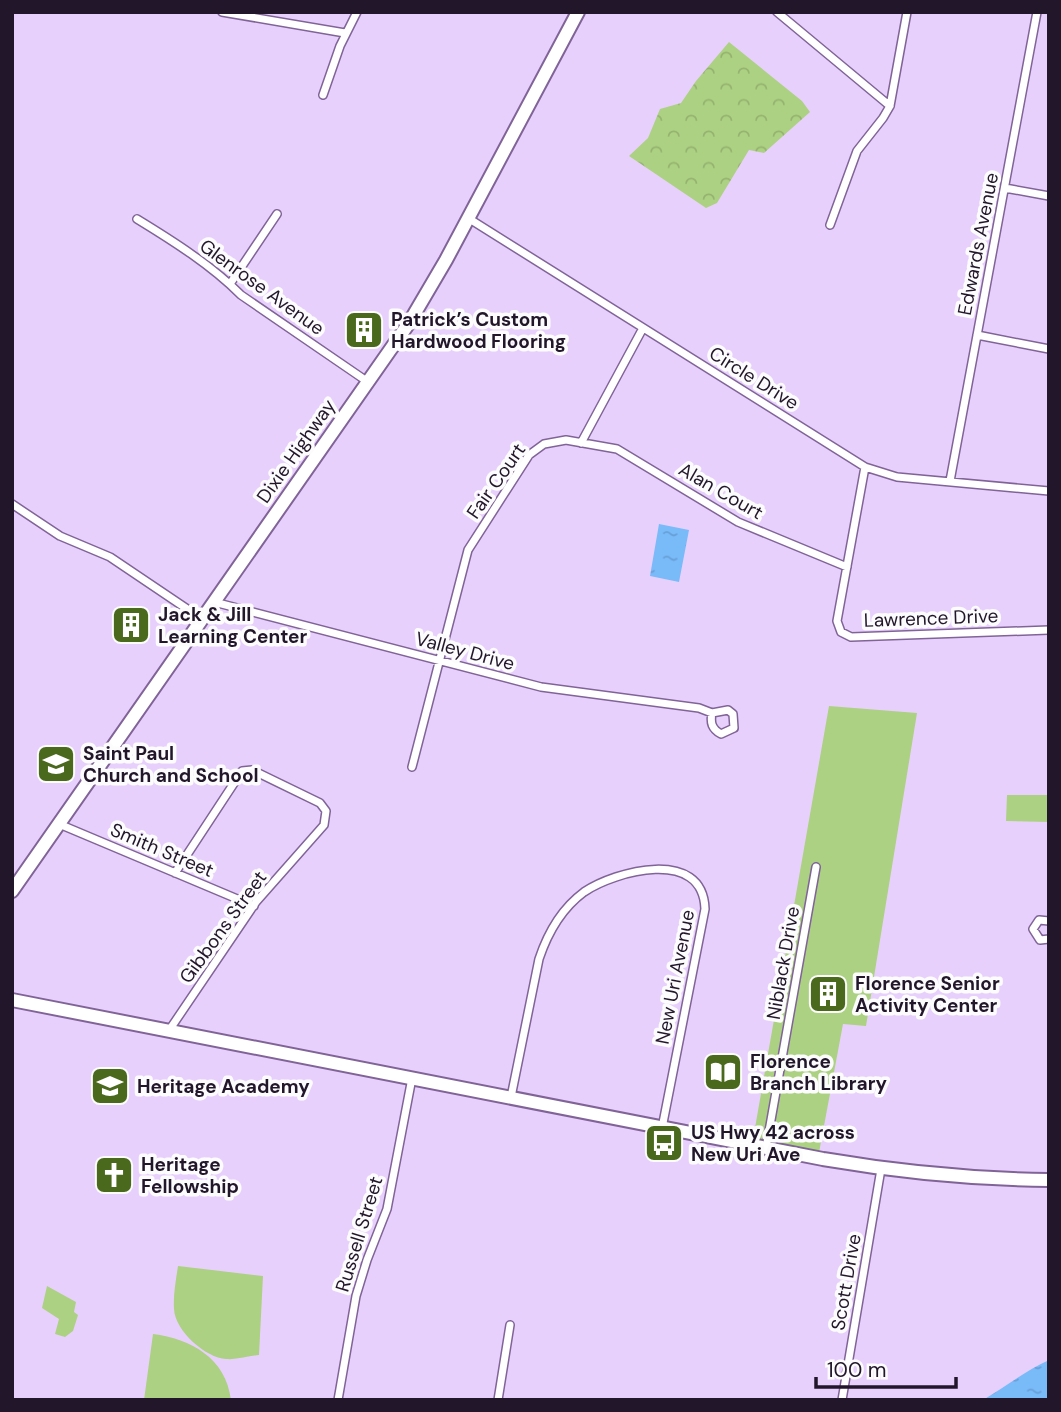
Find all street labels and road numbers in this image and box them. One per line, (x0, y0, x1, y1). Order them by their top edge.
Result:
street label: Edwards Avenue (952, 171, 1004, 317)
street label: Glenrose Avenue (195, 233, 329, 341)
street label: Circle Drive (705, 341, 803, 415)
street label: Dixie Highway (251, 394, 341, 508)
street label: Fair Court (461, 438, 531, 524)
street label: Alan Court (674, 457, 768, 525)
street label: Lawrence Drive (863, 603, 999, 633)
street label: Valley Drive (413, 626, 517, 676)
street label: Smith Street (107, 817, 217, 883)
street label: Gibbons Street (174, 866, 272, 988)
street label: Niblack Drive (761, 904, 805, 1022)
street label: New Uri Avenue (650, 907, 700, 1047)
street label: Russell Street (330, 1173, 388, 1295)
street label: Scott Drive (825, 1232, 867, 1332)

